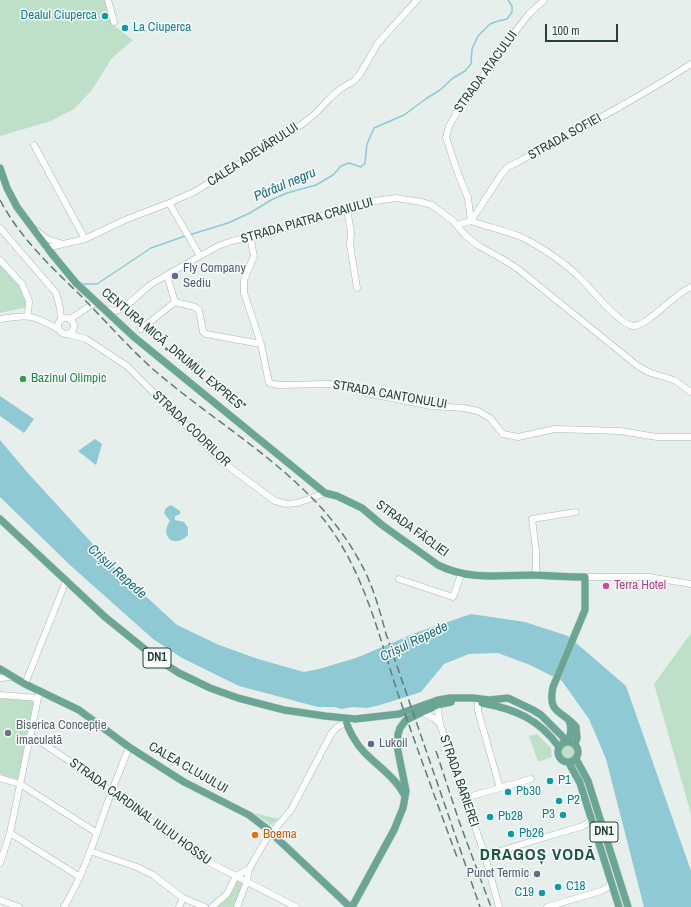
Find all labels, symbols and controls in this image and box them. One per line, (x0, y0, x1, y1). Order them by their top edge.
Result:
place label: Dealul Ciuperca (21, 8, 97, 24)
marker: Dealul Ciuperca (100, 11, 110, 21)
scale bar (547, 16, 620, 42)
place label: La Ciuperca (133, 20, 191, 36)
marker: La Ciuperca (120, 23, 130, 33)
text: 100 m (552, 23, 579, 39)
street label: STRADA ATACULUI (451, 28, 521, 116)
street label: STRADA SOFIEI (526, 111, 604, 163)
street label: CALEA ADEVĂRULUI (205, 120, 301, 190)
water label: Pârâul negru (251, 164, 319, 206)
street label: STRADA PIATRA CRAIULUI (239, 195, 375, 247)
place label: Fly Company Sediu (183, 261, 246, 292)
marker: Fly Company Sediu (170, 271, 180, 281)
street label: CENTURA MICĂ „DRUMUL EXPRES” (98, 285, 248, 415)
place label: Bazinul Olimpic (31, 371, 106, 387)
marker: Bazinul Olimpic (18, 374, 28, 384)
street label: STRADA CANTONULUI (332, 377, 448, 413)
street label: STRADA CODRILOR (149, 388, 233, 470)
street label: STRADA FĂCLIEI (373, 497, 451, 561)
water label: Crișul Repede (84, 541, 150, 603)
place label: Terra Hotel (614, 578, 666, 594)
marker: Terra Hotel (601, 581, 611, 591)
water label: Crișul Repede (377, 618, 451, 666)
road number: DN1 (143, 648, 171, 668)
place label: Biserica Concepție imaculată (16, 718, 107, 749)
marker: Biserica Concepție imaculată (3, 728, 13, 738)
street label: STRADA BARIEREI (436, 733, 482, 829)
place label: Lukoil (379, 736, 407, 752)
street label: CALEA CLUJULUI (146, 739, 230, 797)
marker: Lukoil (366, 739, 376, 749)
street label: STRADA CARDINAL IULIU HOSSU (66, 755, 214, 869)
place label: P1 (558, 773, 571, 789)
marker: P1 (545, 776, 555, 786)
place label: Pb30 (516, 784, 541, 800)
marker: Pb30 (503, 787, 513, 797)
place label: P2 (567, 793, 580, 809)
marker: P2 (554, 796, 564, 806)
place label: P3 (542, 807, 555, 823)
place label: Pb28 (498, 809, 523, 825)
marker: P3 (558, 810, 568, 820)
marker: Pb28 (485, 812, 495, 822)
road number: DN1 (590, 822, 618, 842)
place label: Pb26 (519, 826, 544, 842)
place label: Boema (263, 827, 297, 843)
marker: Pb26 (506, 829, 516, 839)
marker: Boema (250, 830, 260, 840)
district label: DRAGOȘ VODĂ (480, 845, 596, 865)
place label: Punct Termic (467, 866, 529, 882)
marker: Punct Termic (532, 869, 542, 879)
place label: C18 (566, 879, 586, 895)
marker: C18 (553, 882, 563, 892)
place label: C19 (514, 885, 534, 901)
marker: C19 (537, 888, 547, 898)

